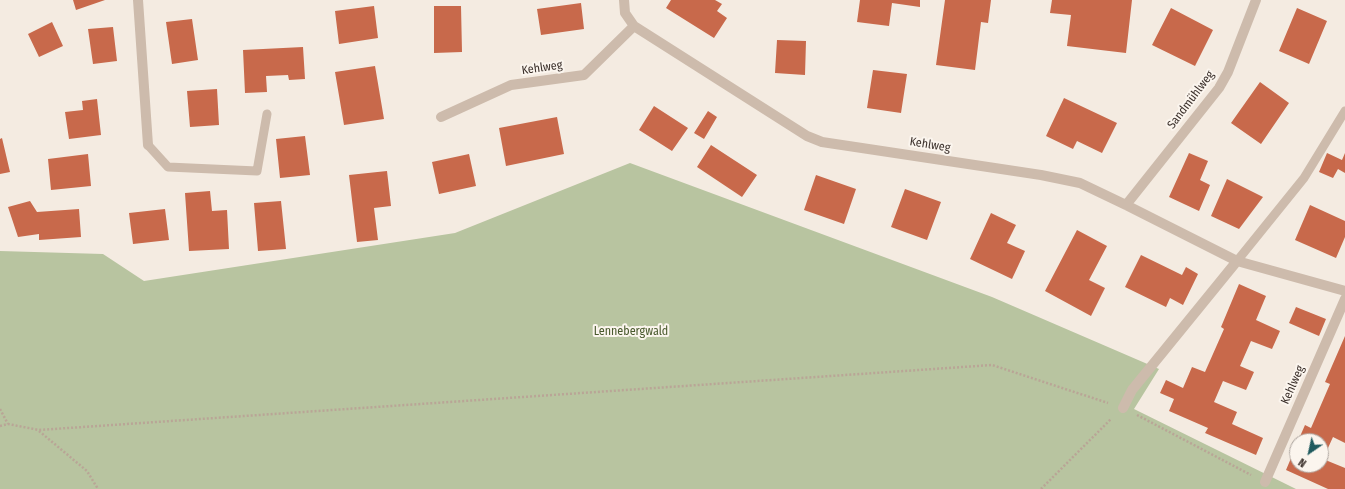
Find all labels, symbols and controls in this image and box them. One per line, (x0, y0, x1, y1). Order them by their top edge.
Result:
street label: Kehlweg (521, 58, 563, 78)
street label: Sandmühlweg (1164, 68, 1218, 132)
street label: Kehlweg (909, 135, 951, 155)
park label: Lennebergwald (594, 325, 668, 339)
street label: Kehlweg (1278, 363, 1308, 407)
north arrow (1289, 433, 1329, 473)
text: N (1296, 455, 1309, 470)

